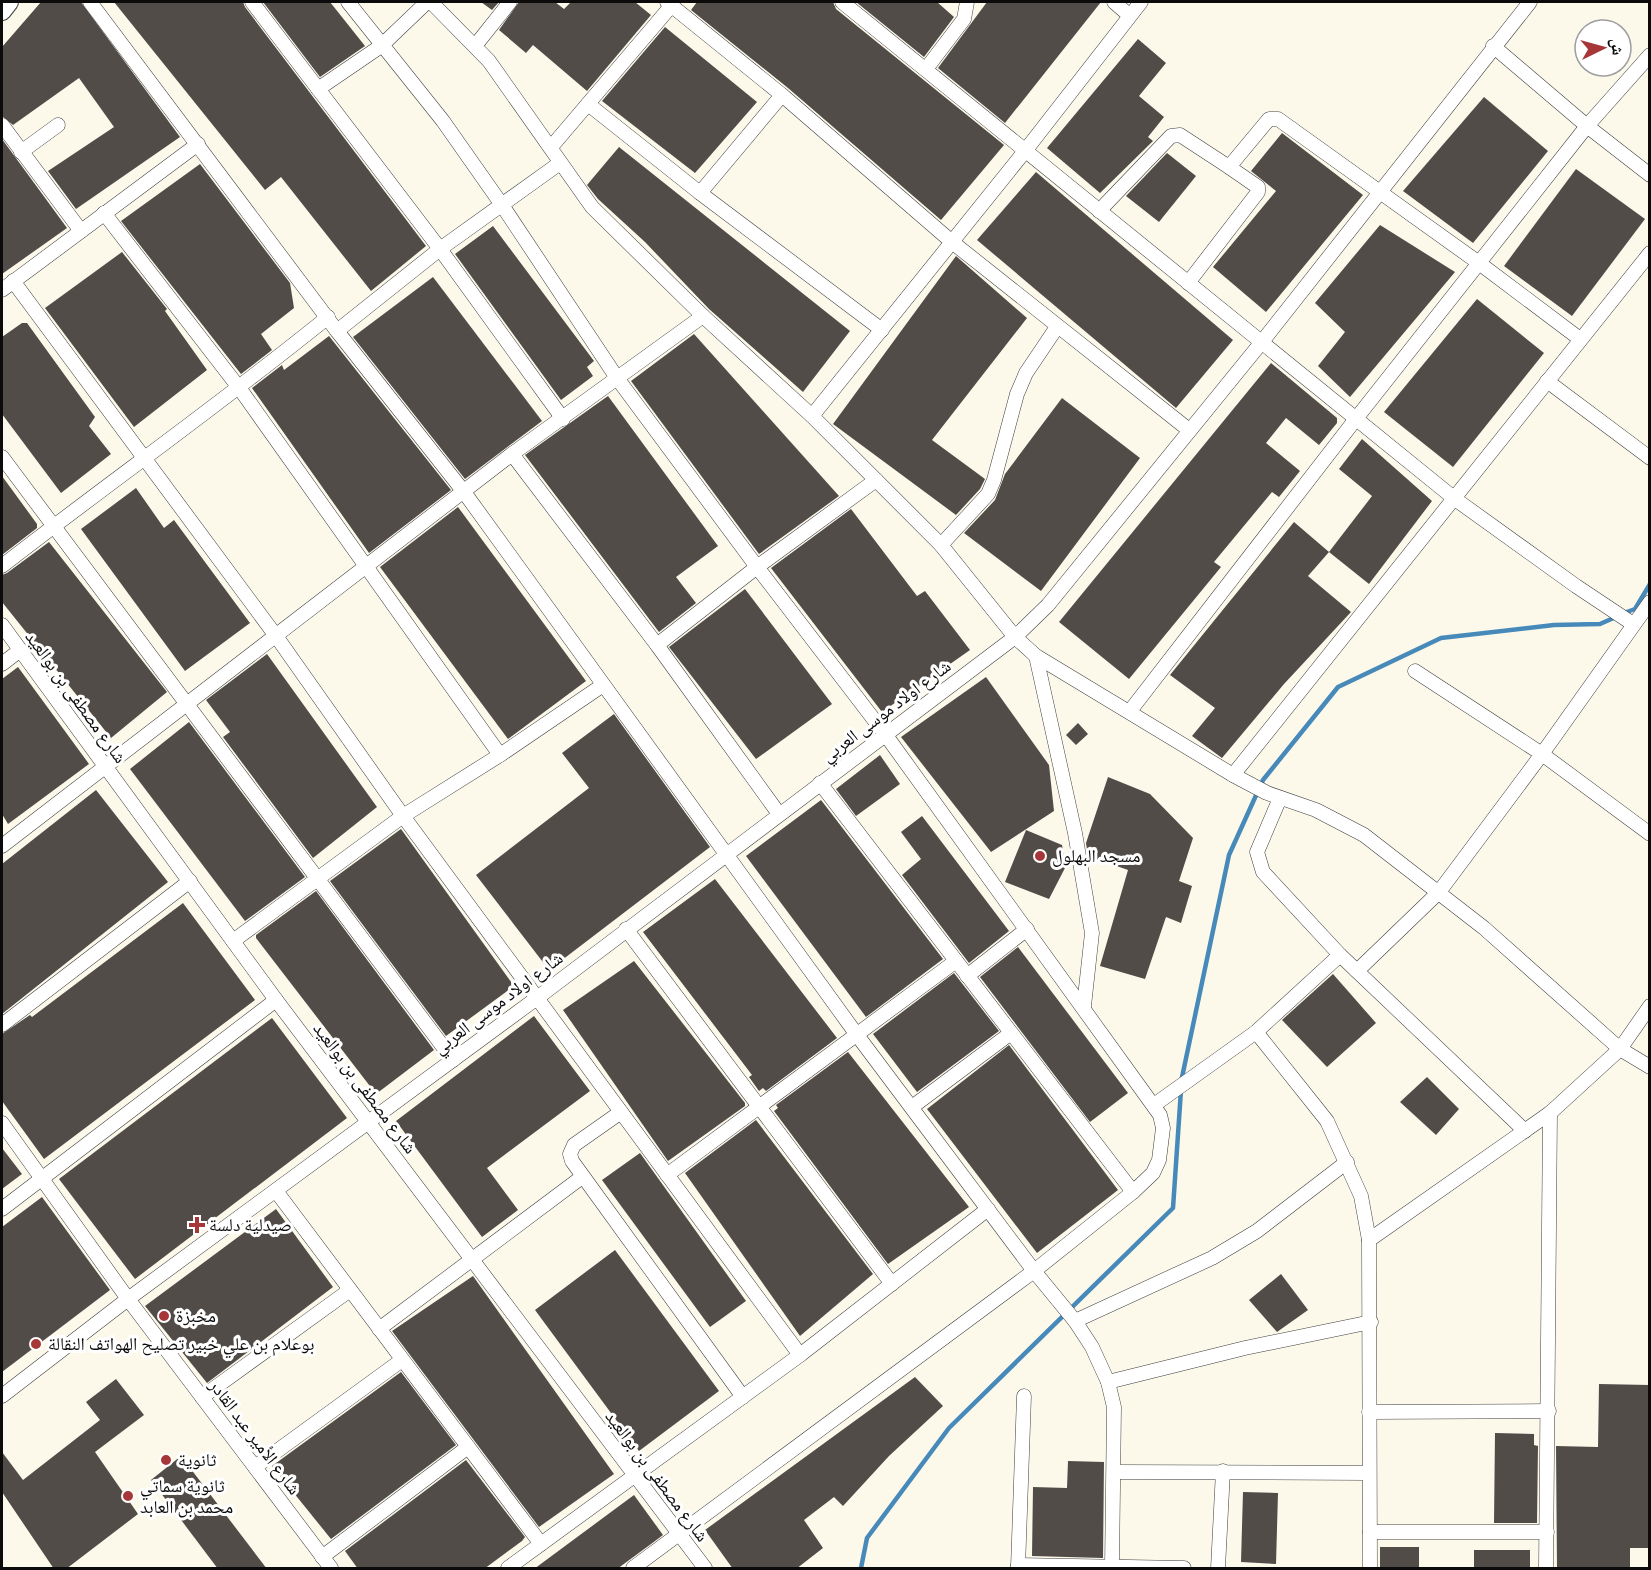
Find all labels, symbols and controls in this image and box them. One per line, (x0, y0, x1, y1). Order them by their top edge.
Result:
north arrow (1573, 18, 1633, 78)
text: ش (1601, 37, 1630, 57)
street label: شارع مصطفى بن بوالعيد (16, 625, 133, 771)
street label: شارع اولاد موسى العربي (816, 653, 959, 772)
place label: مسجد البهلول (1052, 843, 1140, 873)
marker: مسجد البهلول (1033, 849, 1047, 863)
street label: شارع اولاد موسى العربي (428, 945, 571, 1064)
street label: شارع مصطفى بن بوالعيد (304, 1017, 423, 1161)
place label: صيدلية دلسة (209, 1212, 292, 1242)
marker: صيدلية دلسة (190, 1218, 204, 1232)
place label: مخبزة (176, 1303, 216, 1333)
marker: مخبزة (157, 1309, 171, 1323)
place label: بوعلام بن علي خبير تصليح الهواتف النقالة (48, 1331, 314, 1361)
marker: بوعلام بن علي خبير تصليح الهواتف النقالة (29, 1337, 43, 1351)
street label: شارع الأمير عبد القادر (199, 1373, 307, 1503)
street label: شارع مصطفى بن بوالعيد (596, 1405, 715, 1549)
place label: ثانوية (178, 1447, 216, 1477)
marker: ثانوية (159, 1453, 173, 1467)
place label: ثانوية سماتي محمد بن العابد (140, 1473, 233, 1524)
marker: ثانوية سماتي محمد بن العابد (121, 1489, 135, 1503)

